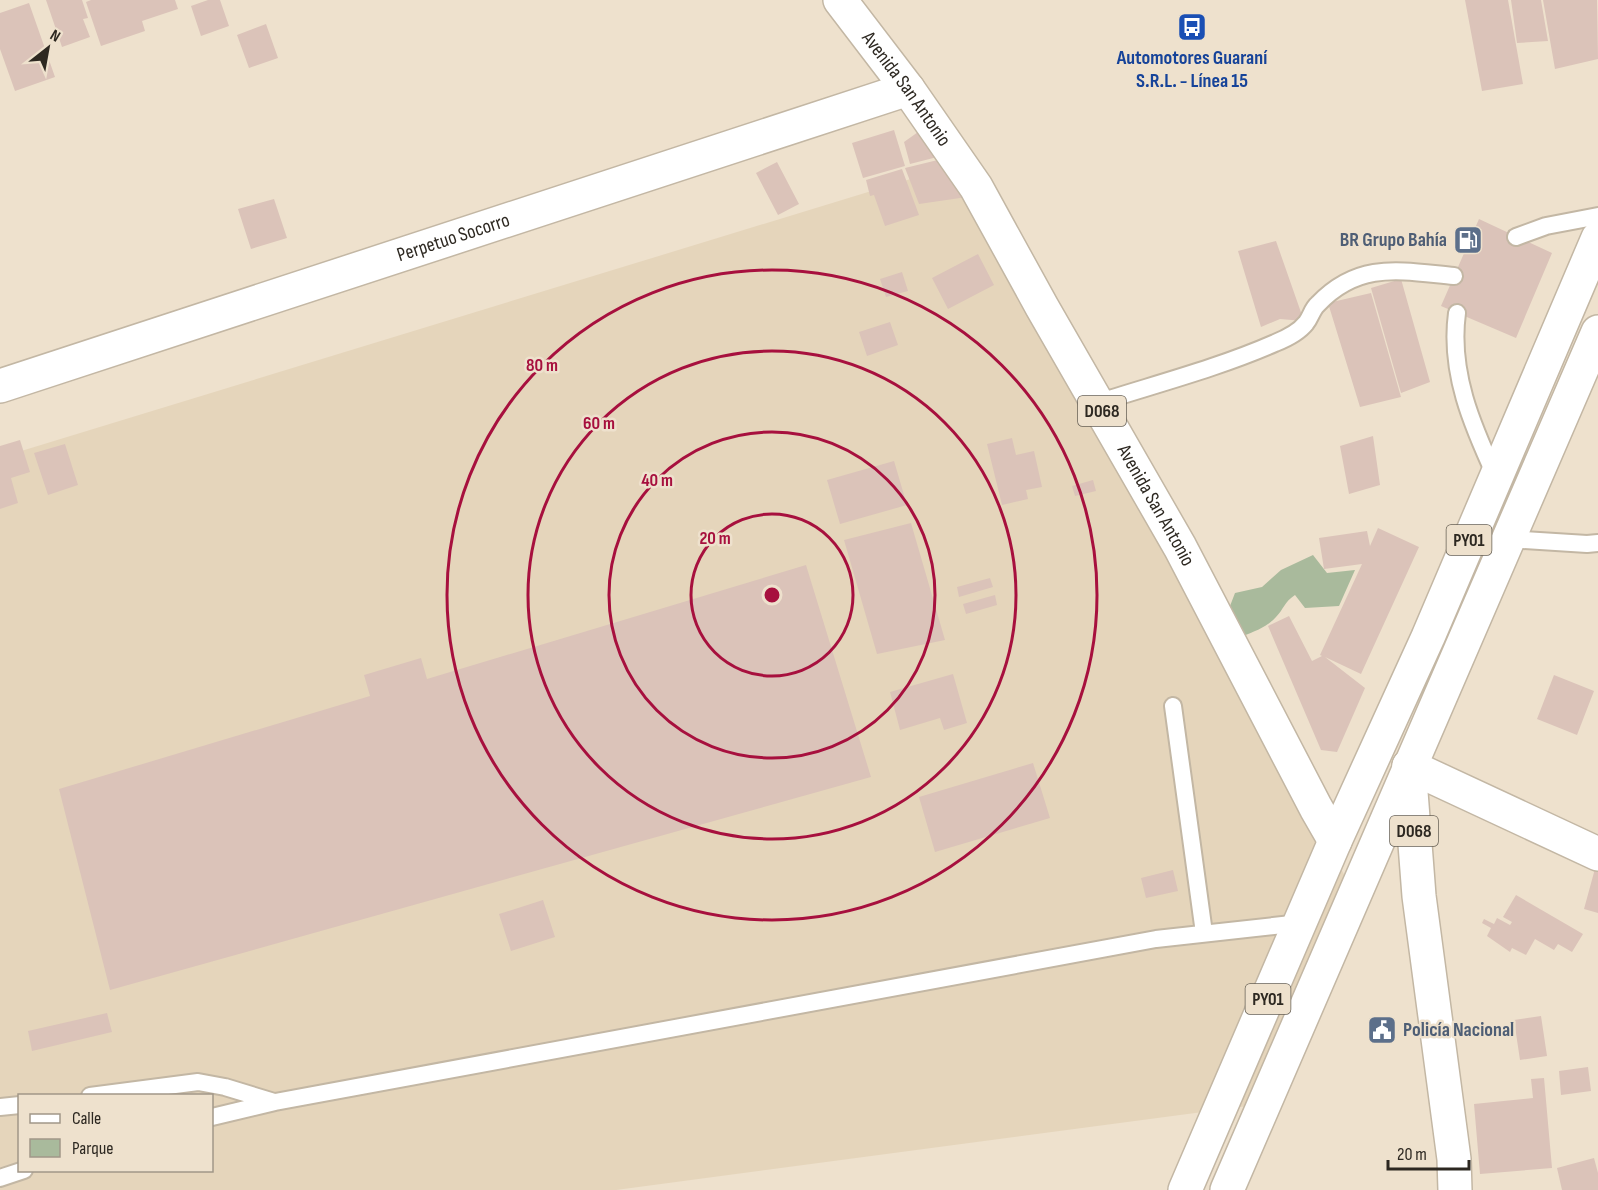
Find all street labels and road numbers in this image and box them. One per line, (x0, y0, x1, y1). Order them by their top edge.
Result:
street label: Avenida San Antonio (856, 26, 956, 151)
street label: Perpetuo Socorro (394, 208, 513, 267)
road number: D068 (1078, 396, 1126, 426)
street label: Avenida San Antonio (1111, 439, 1200, 570)
road number: PY01 (1446, 525, 1492, 555)
road number: D068 (1390, 816, 1438, 846)
road number: PY01 (1246, 984, 1290, 1014)

